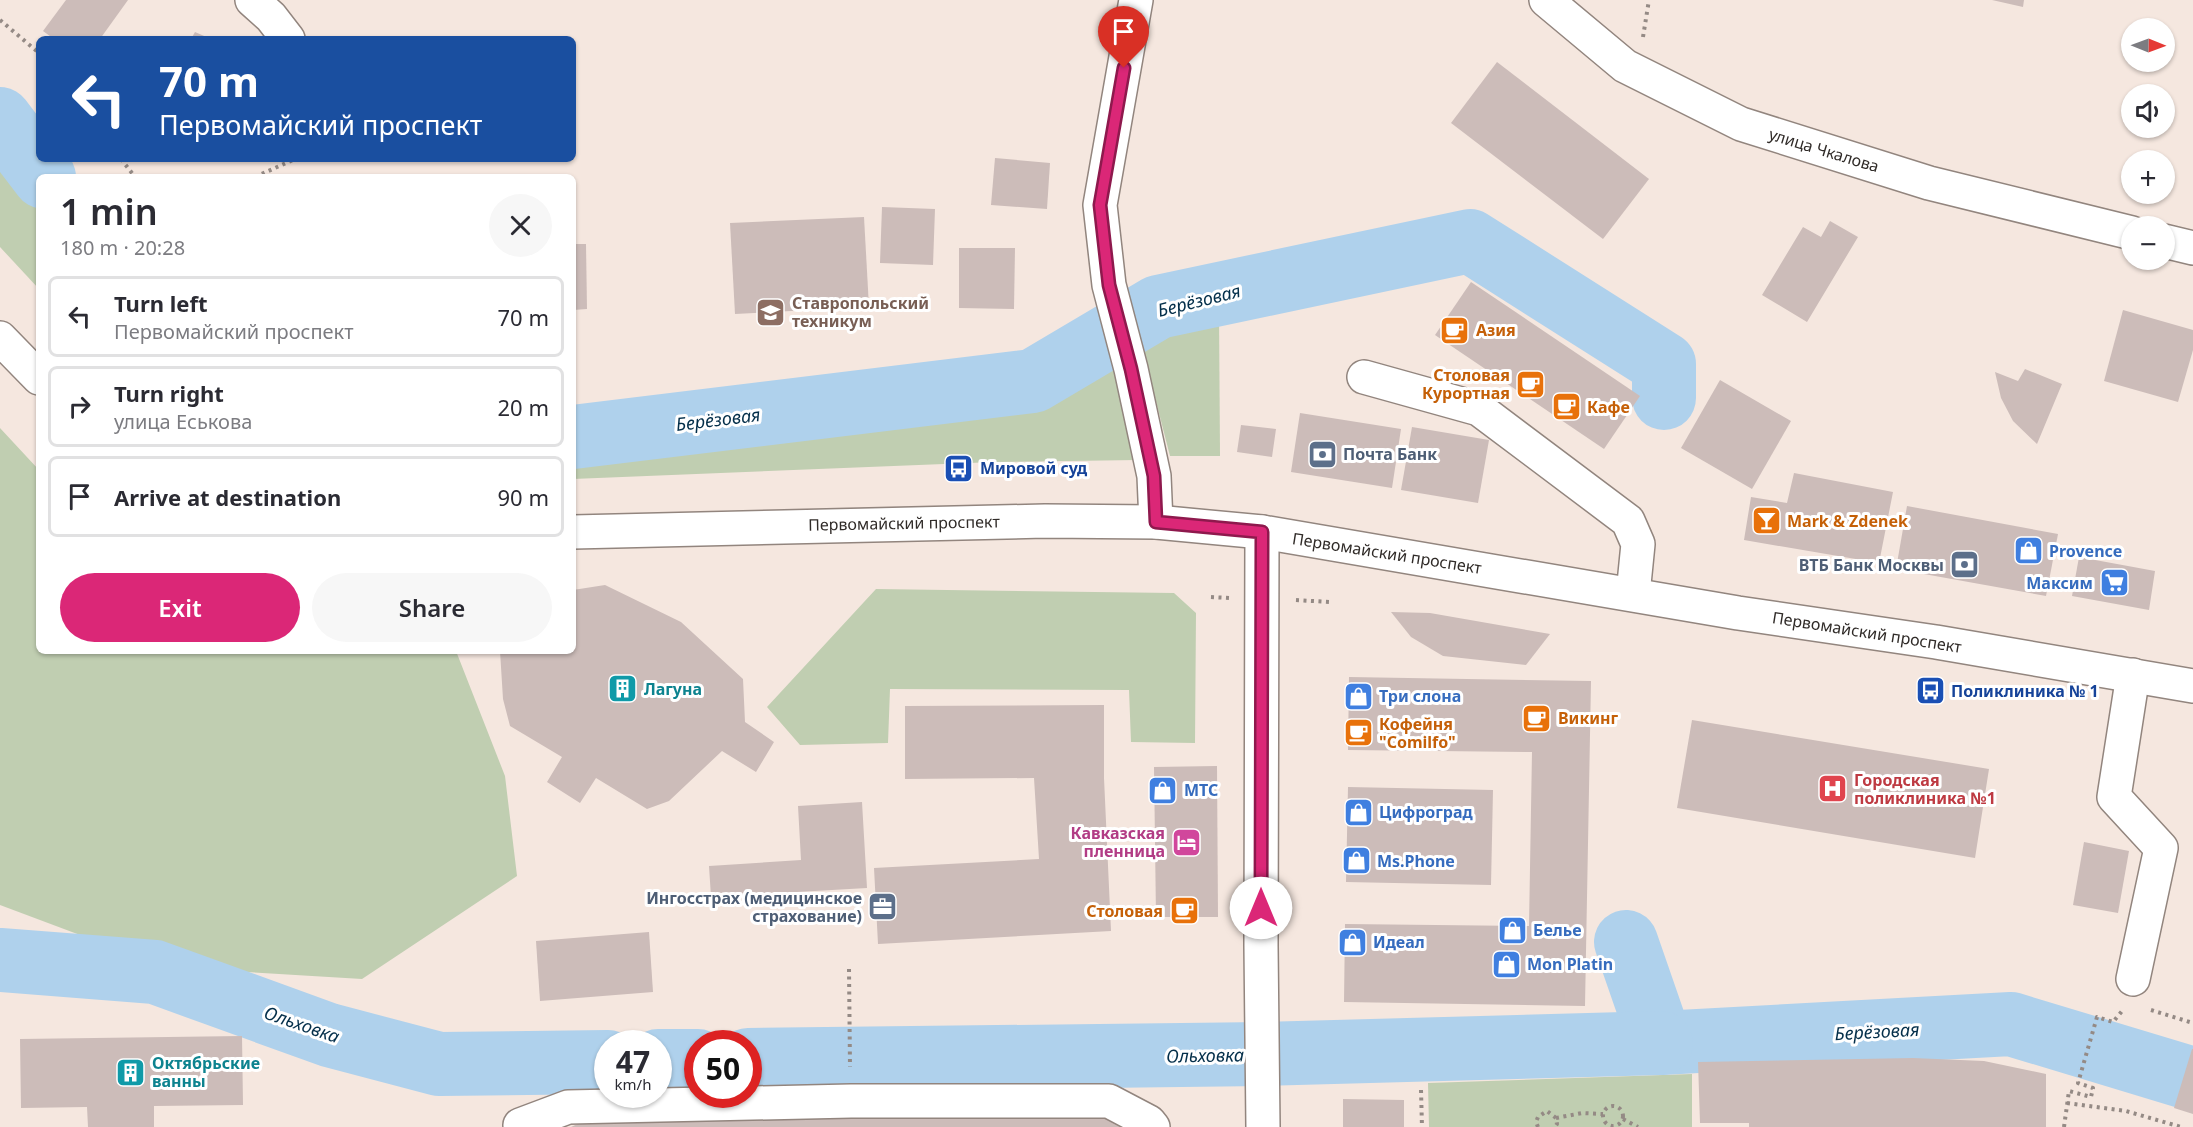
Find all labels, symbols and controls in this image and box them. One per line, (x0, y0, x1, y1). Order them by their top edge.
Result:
pin (1098, 6, 1149, 68)
icon: arrive (1107, 15, 1140, 48)
north arrow (2121, 18, 2175, 72)
map controls (2121, 18, 2175, 270)
text: 70 m (159, 52, 259, 109)
icon: left (60, 60, 138, 138)
button: sound (2121, 84, 2175, 138)
text: Первомайский проспект (159, 106, 482, 143)
street label: улица Чкалова (1766, 123, 1882, 177)
button: + (2121, 150, 2175, 204)
text: 1 min (60, 187, 158, 236)
button: close (489, 194, 552, 257)
button: − (2121, 216, 2175, 270)
text: 180 m · 20:28 (60, 234, 185, 261)
water label: Берёзовая (1155, 278, 1243, 322)
text: Turn left (114, 288, 208, 318)
place label: Ставропольский техникум (792, 292, 929, 332)
school or university icon: Ставропольский техникум (755, 296, 787, 328)
icon: left (63, 300, 96, 333)
text: 70 m (498, 302, 549, 332)
cafe icon: Азия (1439, 314, 1471, 346)
text: Первомайский проспект (114, 318, 354, 345)
place label: Азия (1476, 319, 1516, 341)
place label: Столовая Курортная (1422, 364, 1510, 404)
cafe icon: Столовая Курортная (1515, 368, 1547, 400)
text: Turn right (114, 378, 224, 408)
icon: right (63, 390, 96, 423)
cafe icon: Кафе (1550, 391, 1582, 423)
text: 20 m (498, 392, 549, 422)
place label: Кафе (1587, 396, 1630, 418)
water label: Берёзовая (675, 402, 761, 436)
text: улица Еськова (114, 408, 252, 435)
bank icon: Почта Банк (1306, 438, 1338, 470)
place label: Почта Банк (1343, 443, 1437, 465)
bus stop icon: Мировой суд (943, 452, 975, 484)
place label: Мировой суд (980, 457, 1088, 479)
icon: arrive (63, 480, 96, 513)
text: Arrive at destination (114, 482, 341, 512)
text: 90 m (498, 482, 549, 512)
bar icon: Mark & Zdenek (1750, 505, 1782, 537)
street label: Первомайский проспект (808, 510, 1001, 536)
place label: Mark & Zdenek (1787, 510, 1908, 532)
street label: Первомайский проспект (1291, 527, 1484, 579)
shop icon: Provence (2012, 535, 2044, 567)
place label: Provence (2049, 540, 2122, 562)
bank icon: ВТБ Банк Москвы (1949, 549, 1981, 581)
place label: ВТБ Банк Москвы (1799, 554, 1944, 576)
supermarket icon: Максим (2098, 567, 2130, 599)
place label: Максим (2026, 572, 2093, 594)
button: Exit (60, 573, 300, 642)
button: Share (312, 573, 552, 642)
street label: Первомайский проспект (1771, 606, 1964, 658)
building icon: Лагуна (607, 673, 639, 705)
bus stop icon: Поликлиника № 1 (1914, 675, 1946, 707)
place label: Лагуна (644, 678, 702, 700)
shop icon: Три слона (1342, 680, 1374, 712)
place label: Поликлиника № 1 (1951, 680, 2099, 702)
place label: Три слона (1379, 685, 1461, 707)
cafe icon: Викинг (1521, 702, 1553, 734)
place label: Викинг (1558, 707, 1619, 729)
place label: Кофейня "Comilfo" (1379, 713, 1456, 753)
cafe icon: Кофейня "Comilfo" (1342, 717, 1374, 749)
place label: Городская поликлиника №1 (1854, 769, 1996, 809)
hospital icon: Городская поликлиника №1 (1817, 773, 1849, 805)
shop icon: МТС (1147, 774, 1179, 806)
place label: МТС (1184, 779, 1218, 801)
shop icon: Цифроград (1342, 796, 1374, 828)
place label: Цифроград (1379, 801, 1474, 823)
place label: Кавказская пленница (1071, 822, 1165, 862)
hotel icon: Кавказская пленница (1170, 826, 1202, 858)
shop icon: Ms.Phone (1340, 845, 1372, 877)
place label: Ms.Phone (1377, 850, 1455, 872)
position arrow (1229, 876, 1293, 940)
place label: Ингосстрах (медицинское страхование) (646, 887, 862, 927)
office icon: Ингосстрах (медицинское страхование) (867, 891, 899, 923)
cafe icon: Столовая (1168, 895, 1200, 927)
place label: Столовая (1086, 900, 1163, 922)
shop icon: Белье (1496, 914, 1528, 946)
place label: Белье (1533, 919, 1582, 941)
shop icon: Идеал (1336, 926, 1368, 958)
place label: Идеал (1373, 931, 1425, 953)
shop icon: Mon Platin (1490, 948, 1522, 980)
place label: Mon Platin (1527, 953, 1613, 975)
water label: Ольховка (261, 1000, 343, 1048)
water label: Берёзовая (1834, 1017, 1920, 1045)
speed limit sign: 50 (684, 1030, 762, 1108)
text: 47 (616, 1041, 650, 1082)
water label: Ольховка (1166, 1042, 1244, 1068)
place label: Октябрьские ванны (152, 1052, 260, 1092)
building icon: Октябрьские ванны (115, 1056, 147, 1088)
text: km/h (615, 1074, 651, 1094)

